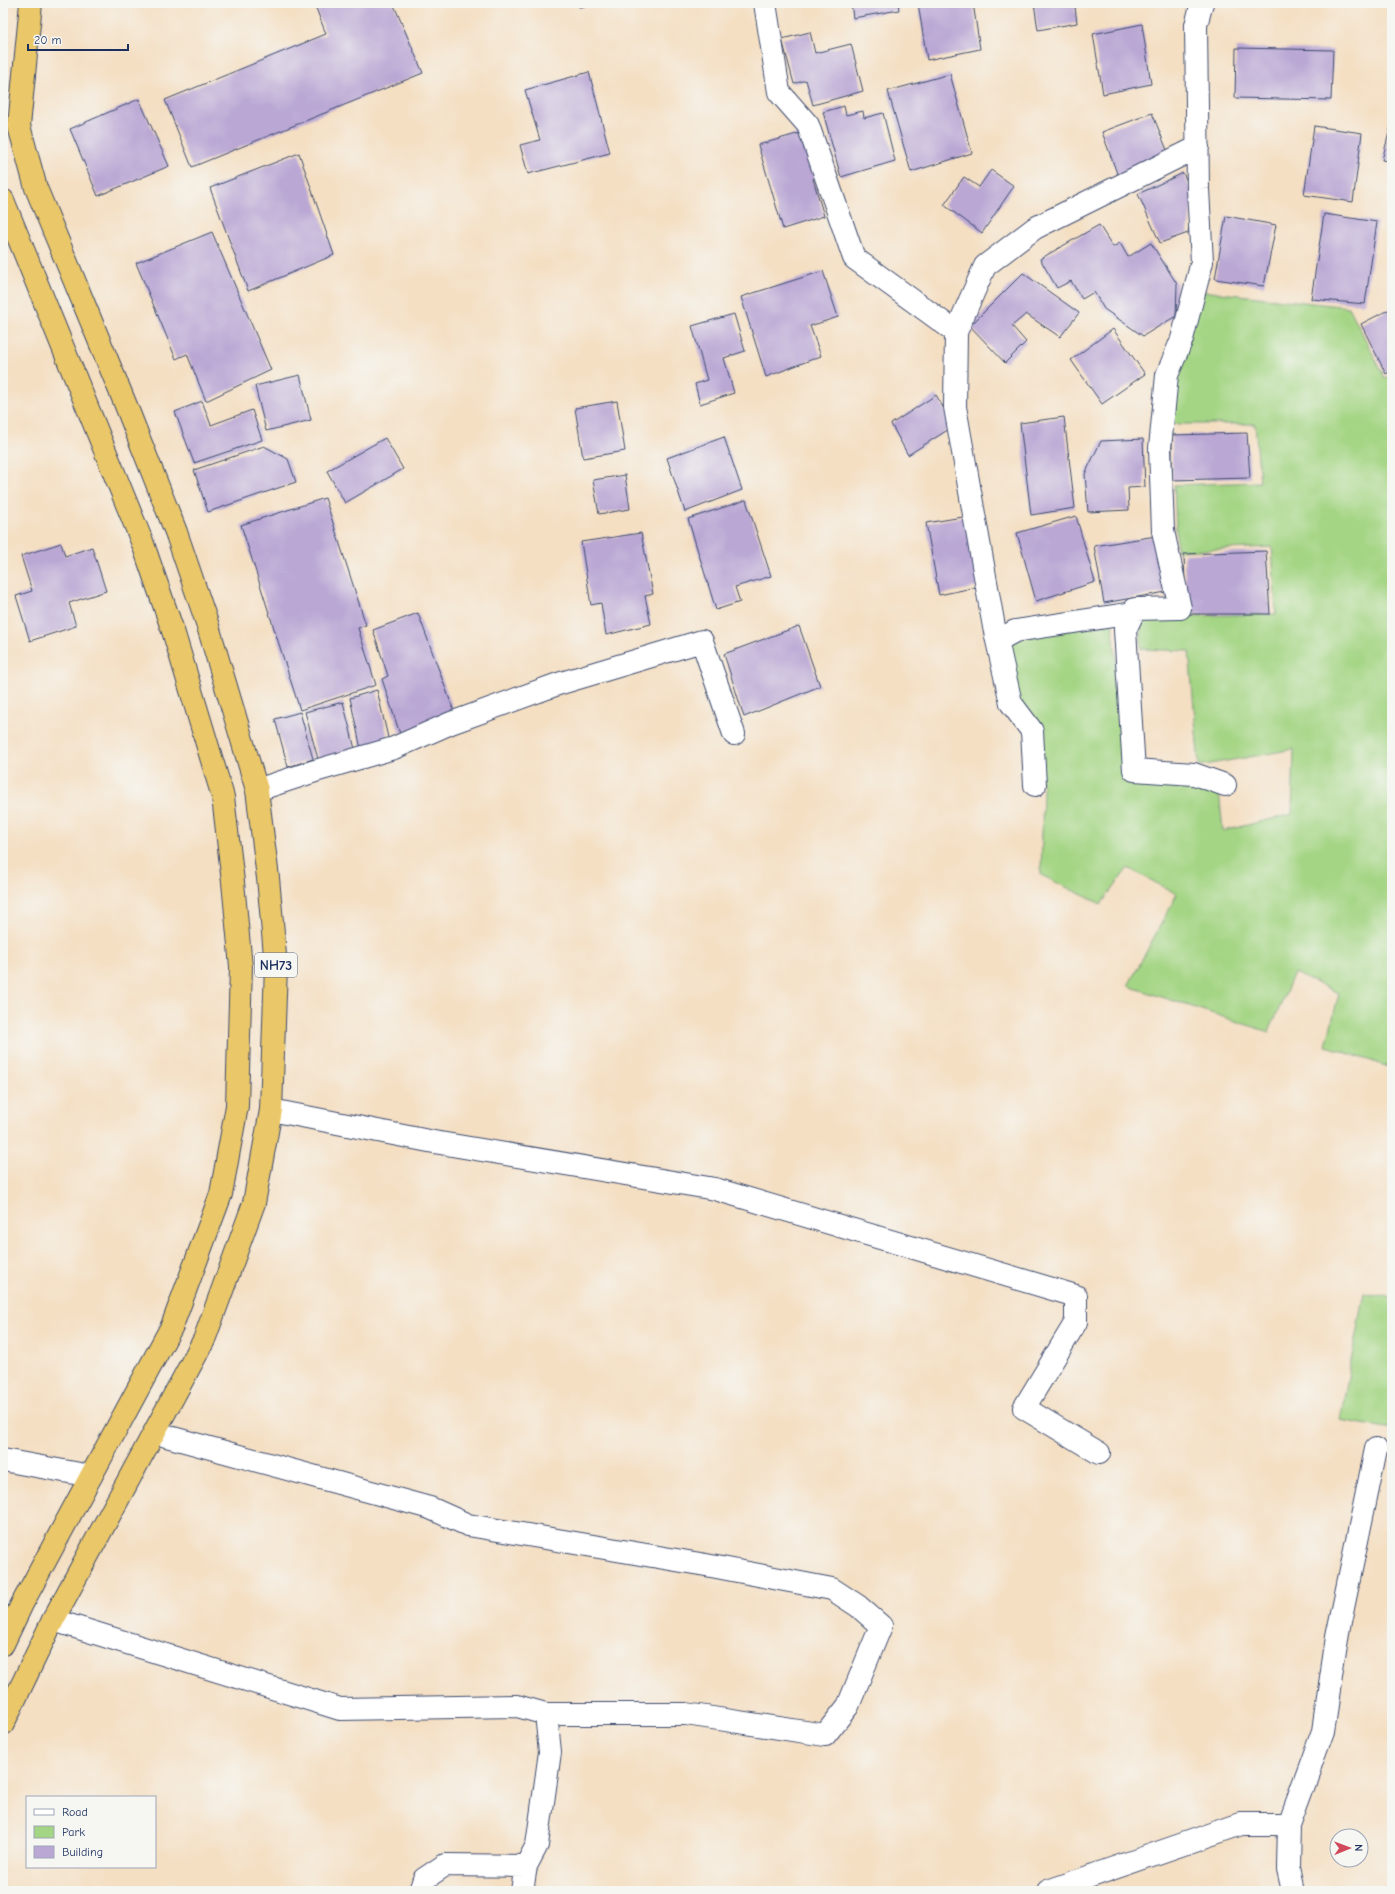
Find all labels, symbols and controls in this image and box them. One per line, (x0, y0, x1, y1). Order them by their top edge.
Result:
scale bar (28, 26, 128, 52)
text: 20 m (34, 33, 62, 47)
road number: NH73 (255, 953, 297, 977)
legend (26, 1796, 156, 1868)
text: Road (62, 1805, 88, 1819)
text: Park (62, 1825, 85, 1839)
north arrow (1329, 1828, 1369, 1868)
text: N (1352, 1844, 1365, 1852)
text: Building (62, 1845, 103, 1859)

